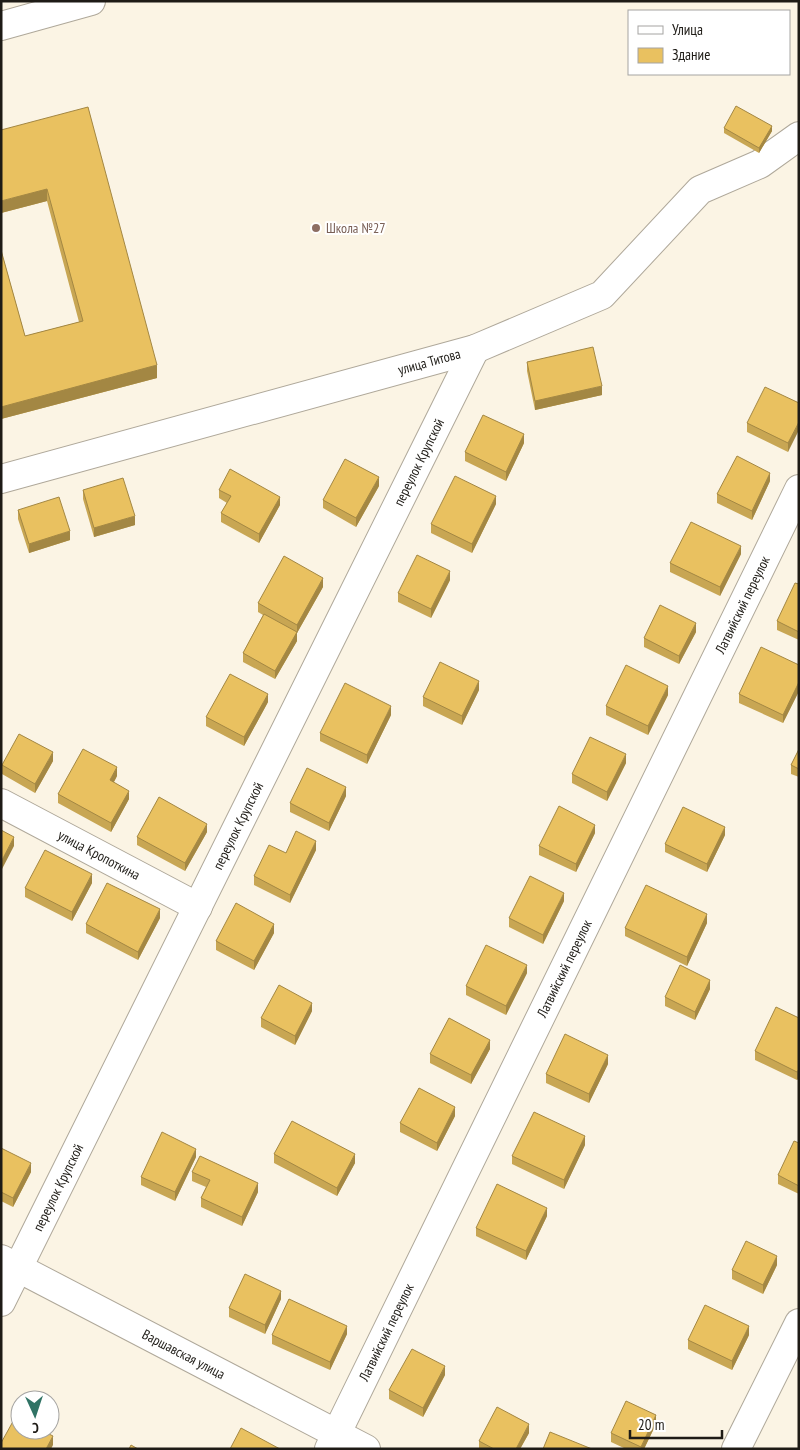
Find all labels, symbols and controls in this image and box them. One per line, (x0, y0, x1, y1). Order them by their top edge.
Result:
legend (628, 10, 790, 75)
text: Улица (672, 20, 703, 39)
text: Здание (672, 45, 710, 64)
place label: Школа №27 (326, 219, 386, 237)
marker: Школа №27 (310, 222, 322, 234)
street label: улица Титова (396, 344, 463, 379)
street label: переулок Крупской (389, 415, 448, 509)
street label: Латвийский переулок (710, 552, 774, 657)
street label: переулок Крупской (209, 779, 267, 872)
street label: улица Кропоткина (55, 826, 143, 884)
street label: Латвийский переулок (532, 916, 596, 1021)
street label: переулок Крупской (29, 1141, 87, 1234)
street label: Латвийский переулок (354, 1280, 418, 1385)
street label: Варшавская улица (139, 1325, 228, 1383)
north arrow (10, 1390, 60, 1440)
scale bar (630, 1408, 722, 1440)
text: 20 m (638, 1415, 664, 1434)
text: С (31, 1419, 39, 1437)

